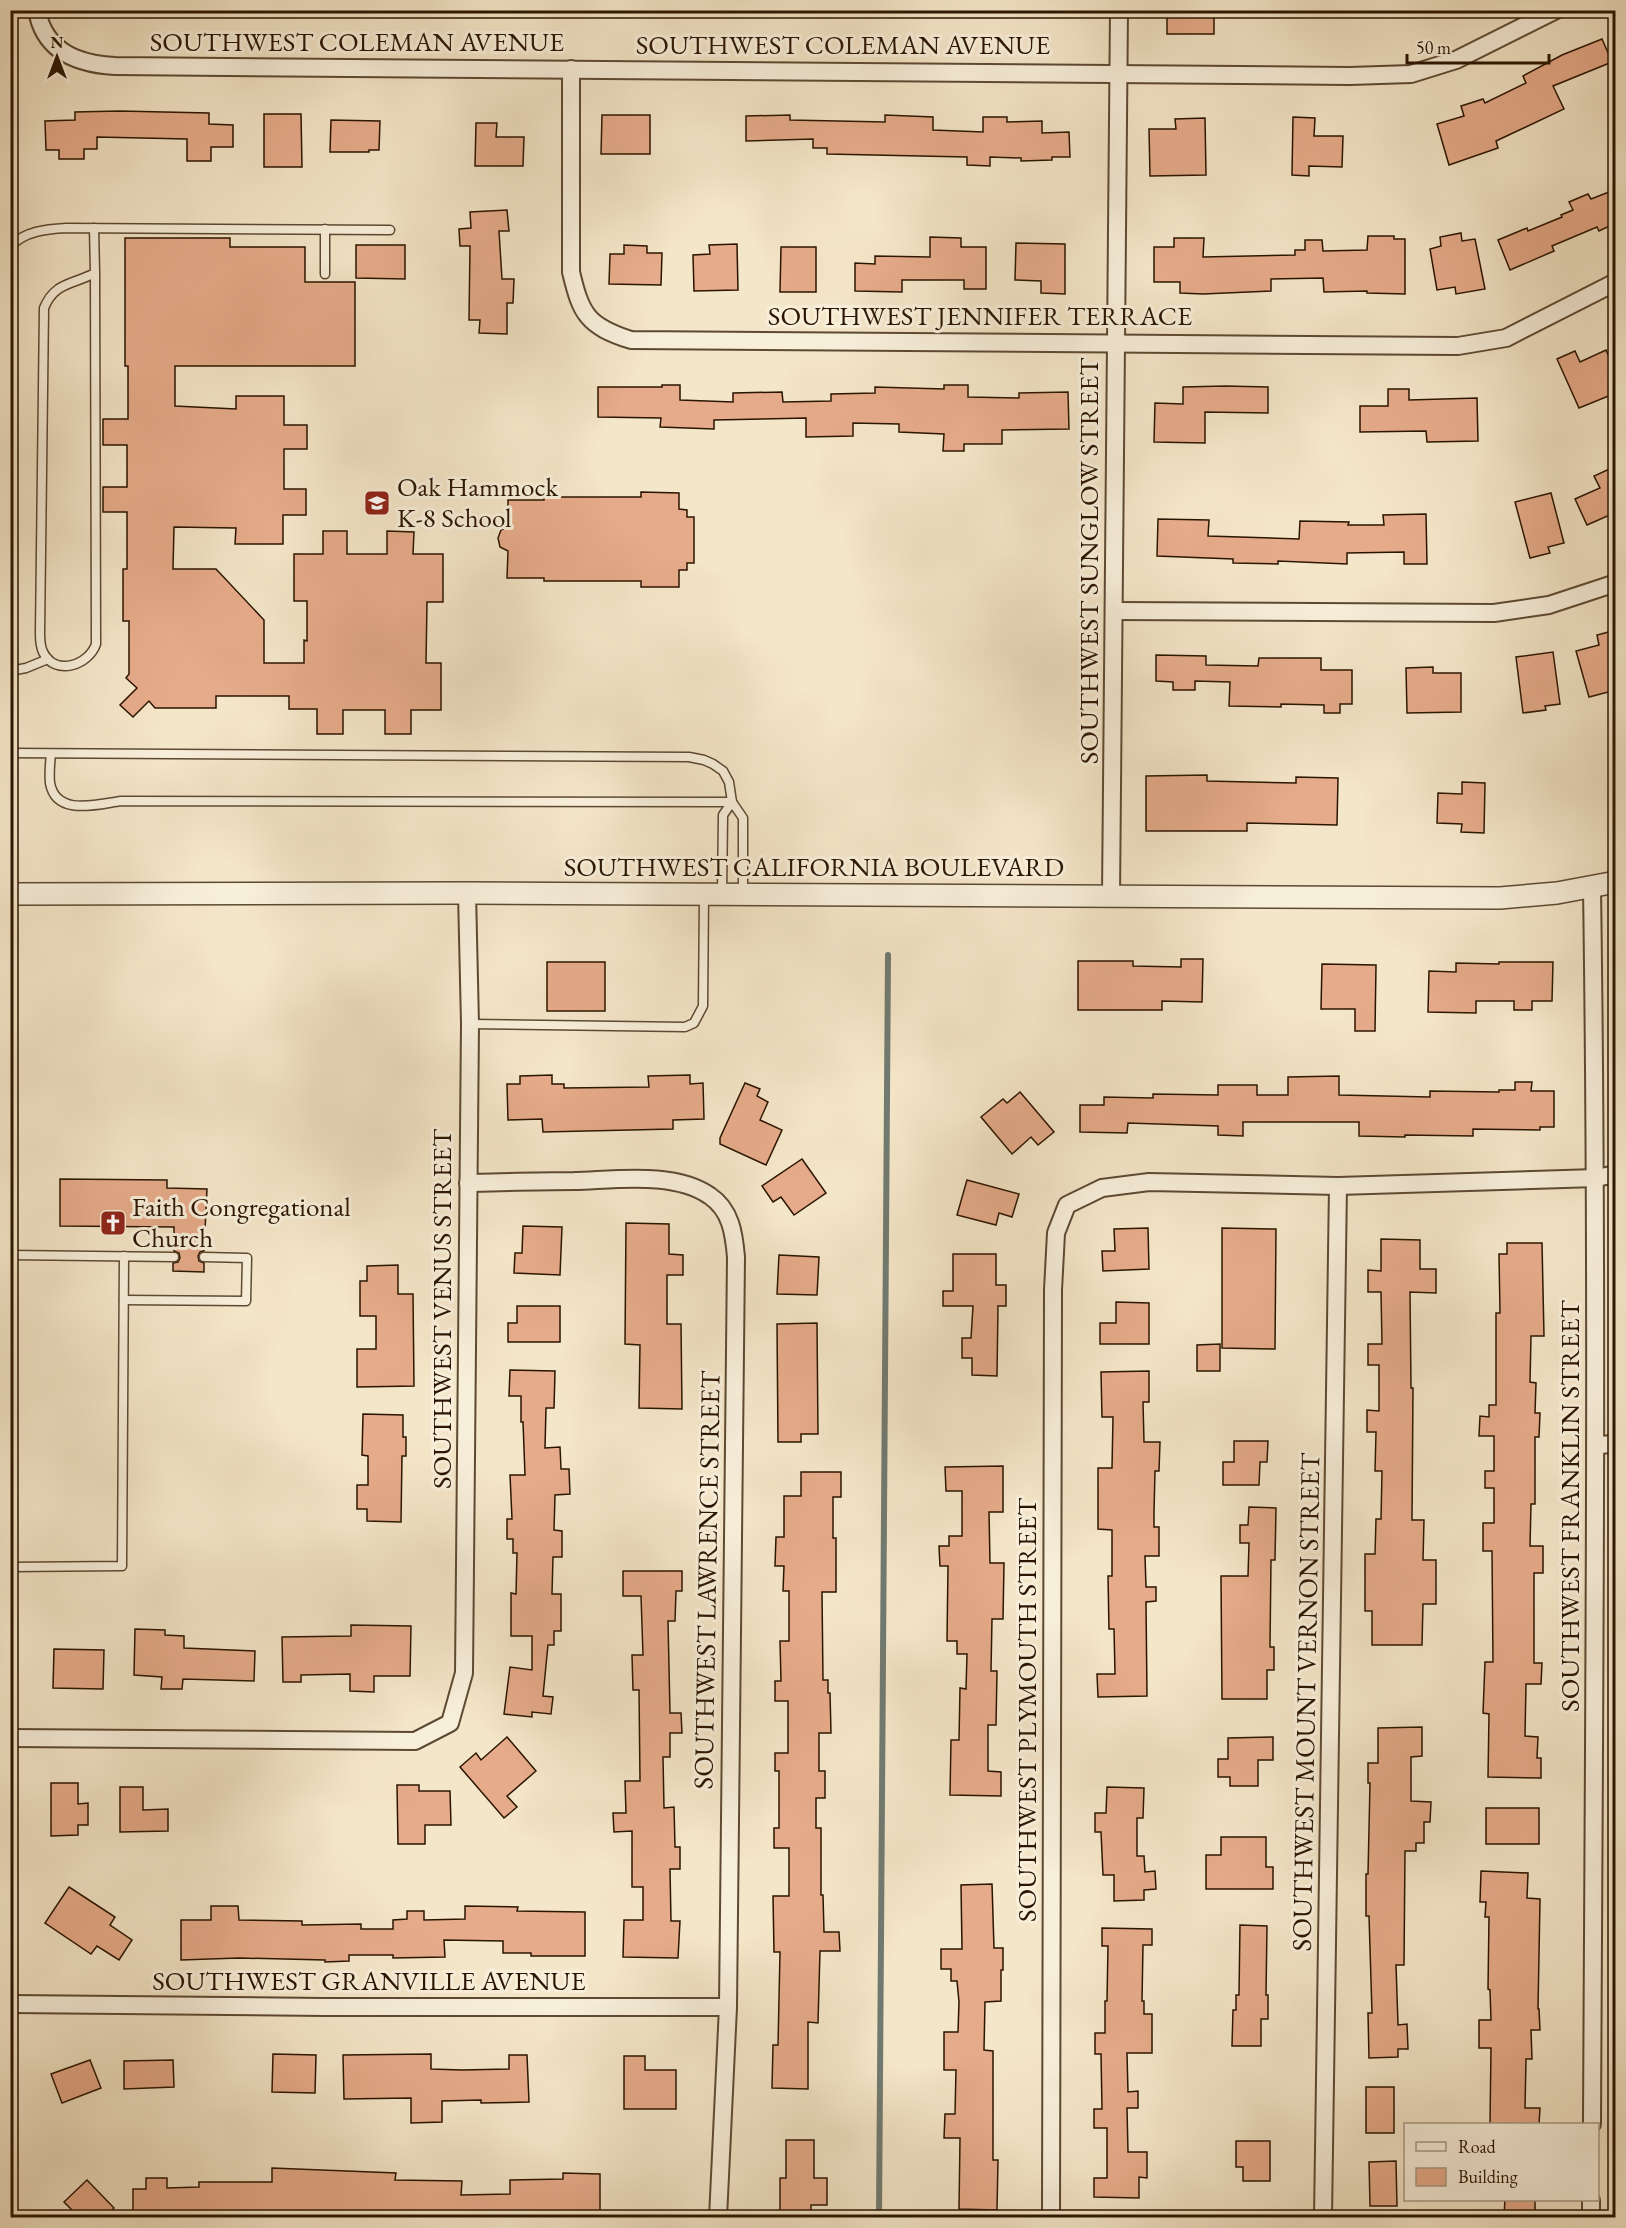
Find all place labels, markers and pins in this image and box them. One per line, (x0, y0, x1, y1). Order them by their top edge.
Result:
place label: Oak Hammock K-8 School (397, 469, 558, 535)
school or university icon: Oak Hammock K-8 School (362, 488, 392, 518)
place label: Faith Congregational Church (132, 1189, 351, 1255)
church icon: Faith Congregational Church (98, 1208, 128, 1238)

